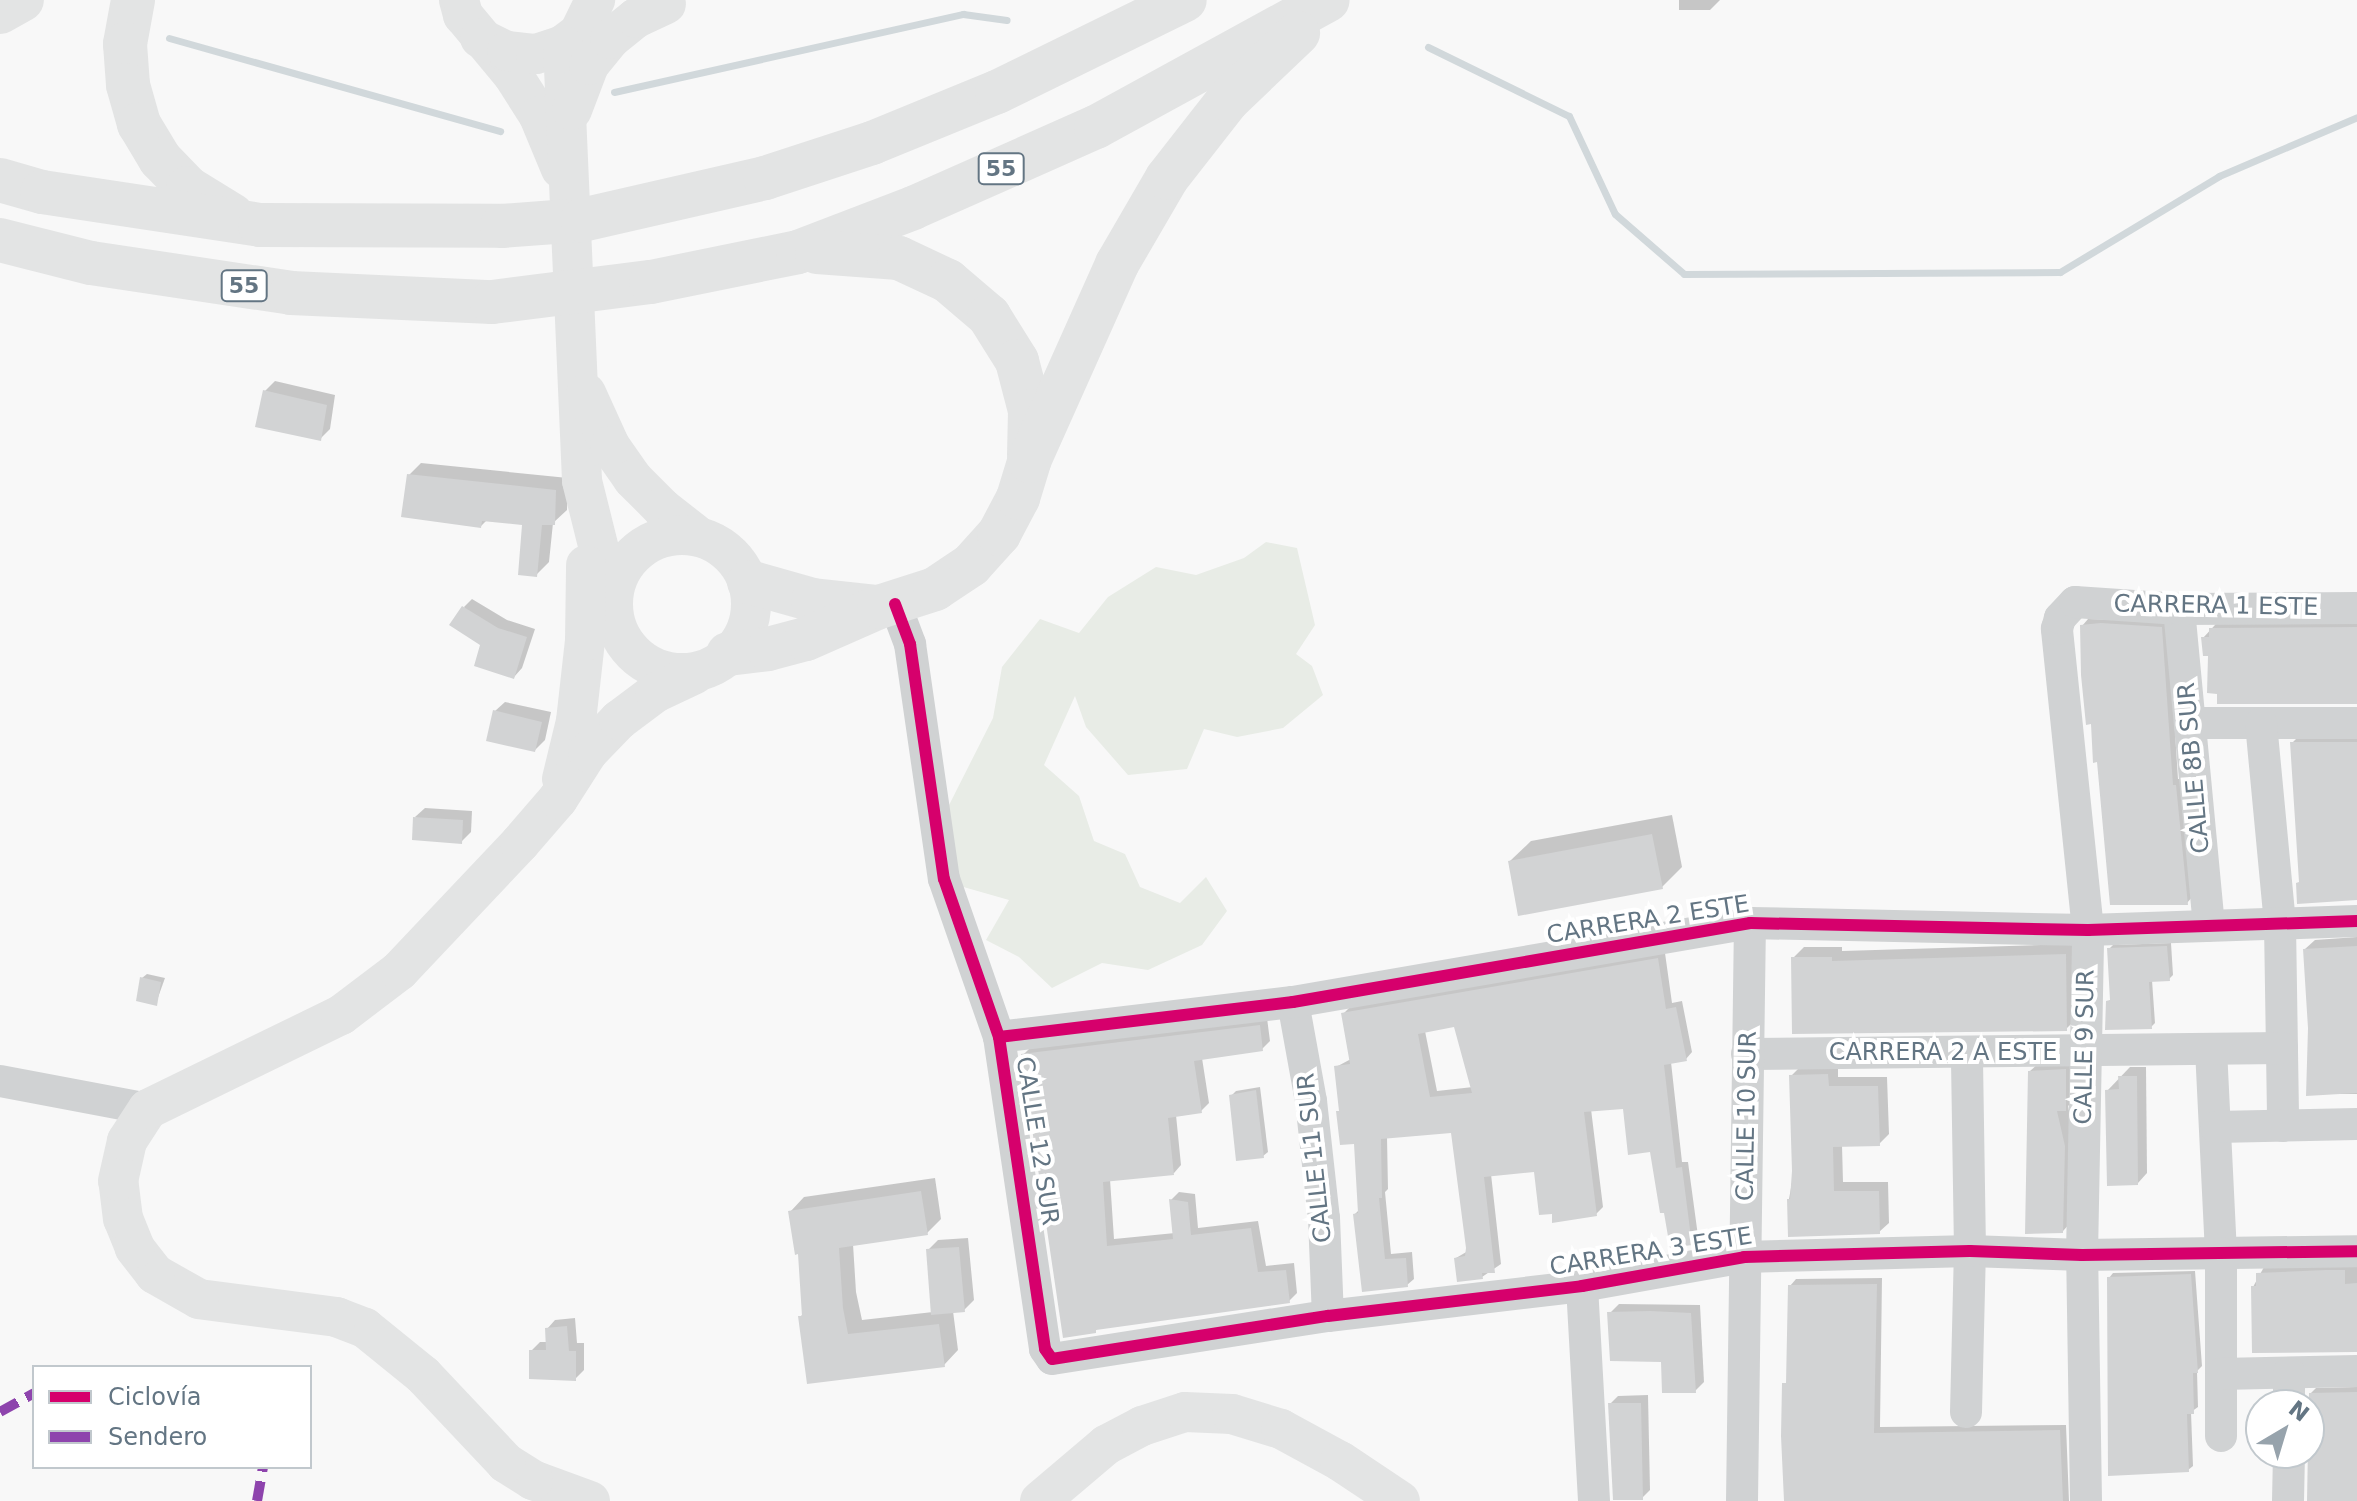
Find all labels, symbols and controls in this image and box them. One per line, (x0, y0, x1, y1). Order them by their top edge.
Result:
road number: 55 (977, 151, 1025, 187)
road number: 55 (220, 268, 268, 304)
street label: CARRERA 1 ESTE (2113, 590, 2319, 622)
street label: CALLE 8B SUR (2172, 681, 2216, 855)
street label: CARRERA 2 ESTE (1545, 890, 1751, 950)
street label: CALLE 9 SUR (2069, 969, 2101, 1125)
street label: CALLE 10 SUR (1731, 1031, 1763, 1201)
street label: CARRERA 2 A ESTE (1829, 1039, 2057, 1067)
street label: CALLE 12 SUR (1009, 1055, 1065, 1227)
street label: CALLE 11 SUR (1292, 1072, 1338, 1244)
street label: CARRERA 3 ESTE (1548, 1222, 1754, 1282)
legend (32, 1365, 312, 1469)
text: Ciclovía (108, 1383, 202, 1411)
north arrow (2245, 1389, 2325, 1469)
text: N (2284, 1396, 2314, 1427)
text: Sendero (108, 1423, 207, 1451)

